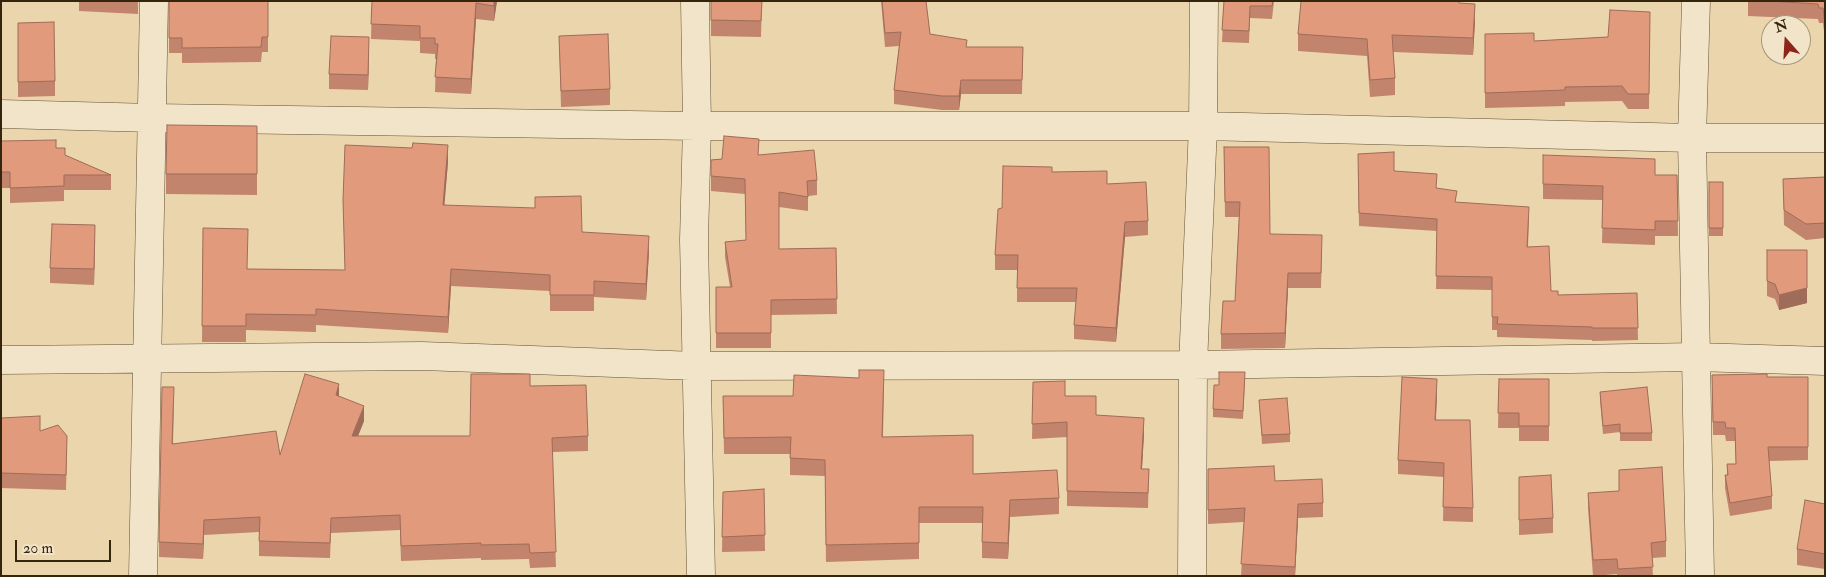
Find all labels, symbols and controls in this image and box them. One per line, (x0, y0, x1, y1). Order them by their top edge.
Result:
north arrow (1761, 15, 1811, 65)
text: N (1773, 16, 1790, 36)
scale bar (18, 530, 114, 562)
text: 20 m (23, 539, 53, 558)

